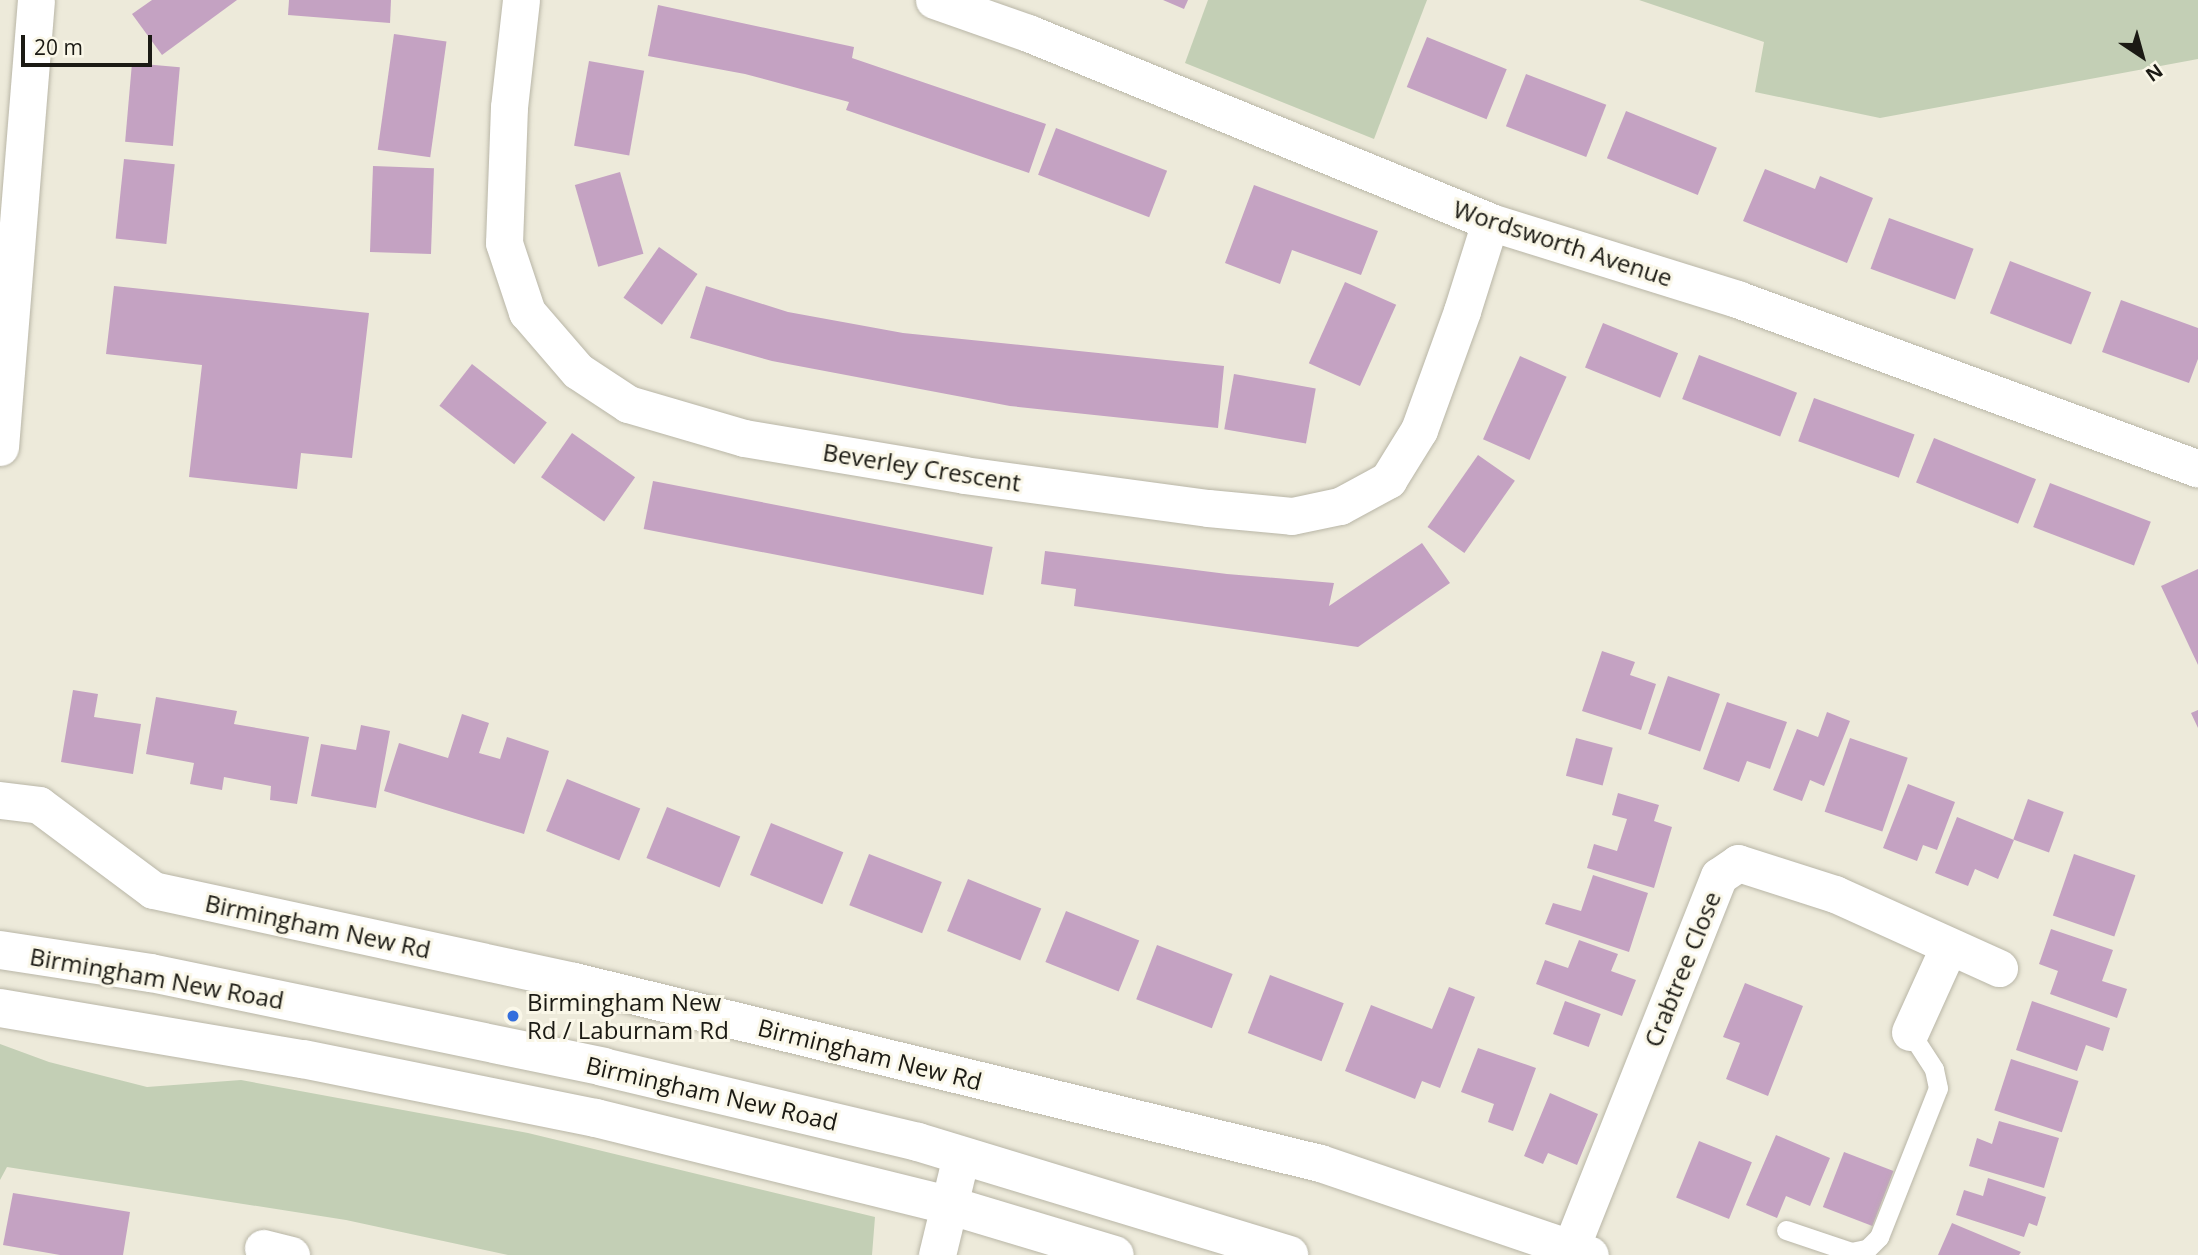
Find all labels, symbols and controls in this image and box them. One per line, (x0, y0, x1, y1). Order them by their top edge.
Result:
scale bar (24, 21, 156, 65)
north arrow (2107, 21, 2177, 91)
text: 20 m (34, 33, 83, 61)
text: N (2140, 58, 2168, 88)
street label: Wordsworth Avenue (1450, 194, 1676, 292)
street label: Beverley Crescent (821, 437, 1023, 497)
street label: Crabtree Close (1638, 887, 1726, 1051)
street label: Birmingham New Rd (203, 888, 433, 964)
street label: Birmingham New Road (28, 941, 286, 1015)
place label: Birmingham New Rd / Laburnam Rd (527, 988, 729, 1044)
marker: Birmingham New Rd / Laburnam Rd (505, 1008, 521, 1024)
street label: Birmingham New Rd (755, 1012, 985, 1096)
street label: Birmingham New Road (583, 1050, 841, 1136)

